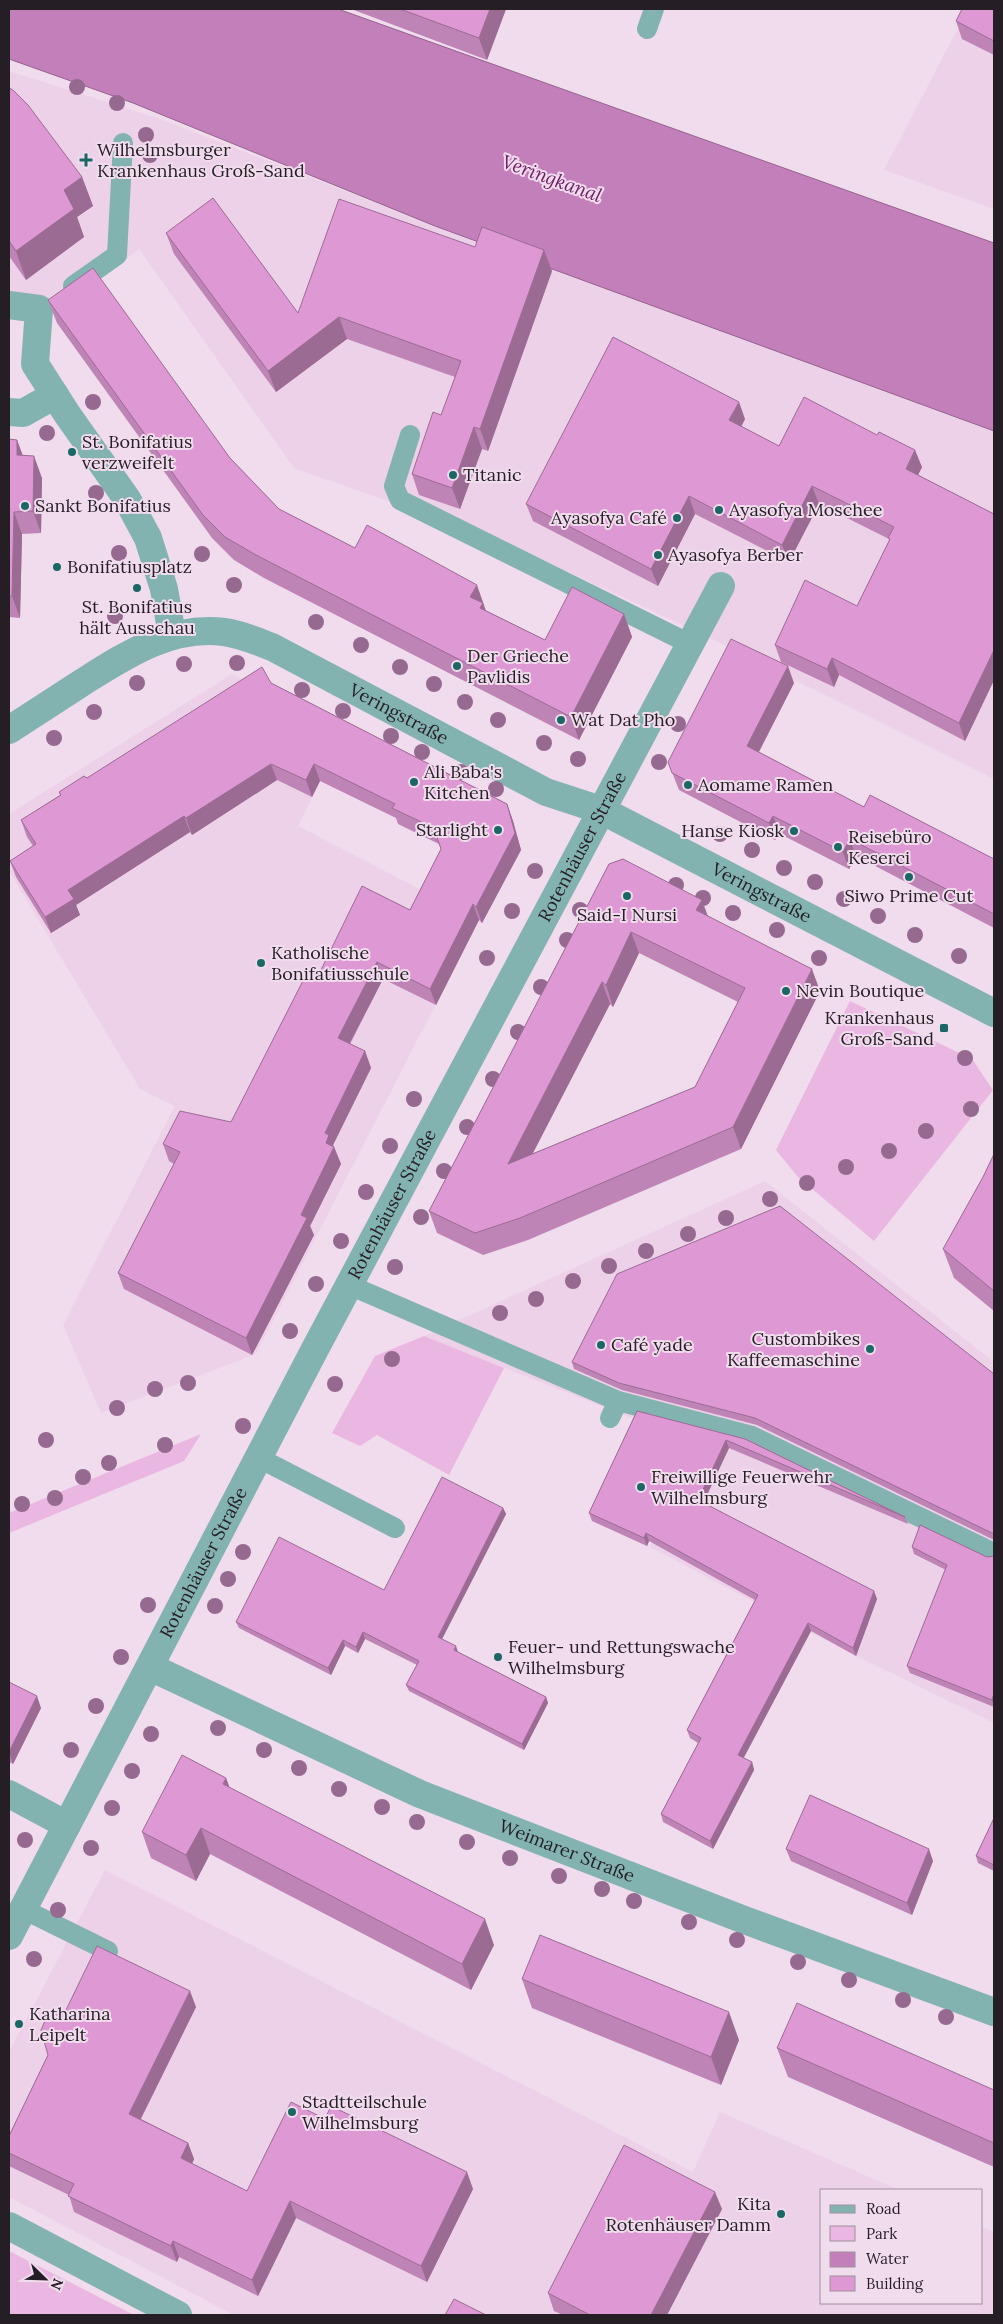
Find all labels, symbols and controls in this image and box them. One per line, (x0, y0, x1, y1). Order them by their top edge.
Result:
place label: Wilhelmsburger Krankenhaus Groß-Sand (97, 138, 305, 182)
water label: Veringkanal (499, 149, 606, 207)
marker: Wilhelmsburger Krankenhaus Groß-Sand (79, 153, 93, 167)
place label: St. Bonifatius verzweifelt (82, 430, 192, 474)
marker: St. Bonifatius verzweifelt (66, 446, 78, 458)
place label: Titanic (463, 463, 522, 486)
marker: Titanic (447, 469, 459, 481)
place label: Sankt Bonifatius (35, 494, 171, 517)
place label: Ayasofya Moschee (728, 498, 883, 521)
marker: Sankt Bonifatius (19, 500, 31, 512)
marker: Ayasofya Moschee (713, 504, 725, 516)
place label: Ayasofya Café (550, 506, 667, 529)
marker: Ayasofya Café (671, 512, 683, 524)
place label: Ayasofya Berber (667, 543, 803, 566)
marker: Ayasofya Berber (652, 549, 664, 561)
place label: Bonifatiusplatz (67, 555, 192, 578)
marker: Bonifatiusplatz (51, 561, 63, 573)
marker: St. Bonifatius hält Ausschau (131, 582, 143, 594)
place label: St. Bonifatius hält Ausschau (79, 595, 195, 639)
place label: Der Grieche Pavlidis (467, 644, 569, 688)
marker: Der Grieche Pavlidis (451, 660, 463, 672)
street label: Veringstraße (345, 678, 453, 749)
place label: Wat Dat Pho (571, 708, 675, 731)
marker: Wat Dat Pho (555, 714, 567, 726)
place label: Ali Baba's Kitchen (423, 760, 502, 804)
street label: Rotenhäuser Straße (533, 767, 631, 925)
place label: Aomame Ramen (697, 773, 833, 796)
marker: Ali Baba's Kitchen (408, 776, 420, 788)
marker: Aomame Ramen (682, 779, 694, 791)
place label: Starlight (416, 818, 488, 841)
place label: Hanse Kiosk (681, 819, 784, 842)
marker: Starlight (492, 824, 504, 836)
marker: Hanse Kiosk (788, 825, 800, 837)
place label: Reisebüro Keserci (848, 825, 932, 869)
marker: Reisebüro Keserci (832, 841, 844, 853)
street label: Veringstraße (707, 857, 816, 928)
marker: Siwo Prime Cut (903, 871, 915, 883)
place label: Siwo Prime Cut (844, 884, 974, 907)
marker: Said-I Nursi (621, 890, 633, 902)
place label: Said-I Nursi (577, 903, 677, 926)
place label: Katholische Bonifatiusschule (271, 941, 409, 985)
marker: Katholische Bonifatiusschule (255, 957, 267, 969)
place label: Nevin Boutique (796, 979, 925, 1002)
marker: Nevin Boutique (780, 985, 792, 997)
place label: Krankenhaus Groß-Sand (825, 1006, 934, 1050)
marker: Krankenhaus Groß-Sand (938, 1022, 950, 1034)
street label: Rotenhäuser Straße (342, 1125, 441, 1283)
place label: Custombikes Kaffeemaschine (727, 1327, 860, 1371)
place label: Café yade (611, 1333, 693, 1356)
marker: Café yade (595, 1339, 607, 1351)
marker: Custombikes Kaffeemaschine (864, 1343, 876, 1355)
place label: Freiwillige Feuerwehr Wilhelmsburg (651, 1465, 832, 1509)
marker: Freiwillige Feuerwehr Wilhelmsburg (635, 1481, 647, 1493)
street label: Rotenhäuser Straße (154, 1483, 252, 1642)
place label: Feuer- und Rettungswache Wilhelmsburg (508, 1635, 735, 1679)
marker: Feuer- und Rettungswache Wilhelmsburg (492, 1651, 504, 1663)
street label: Weimarer Straße (496, 1814, 638, 1887)
place label: Katharina Leipelt (29, 2002, 111, 2046)
marker: Katharina Leipelt (13, 2018, 25, 2030)
place label: Stadtteilschule Wilhelmsburg (302, 2090, 427, 2134)
marker: Stadtteilschule Wilhelmsburg (286, 2106, 298, 2118)
legend (820, 2189, 983, 2304)
place label: Kita Rotenhäuser Damm (606, 2192, 771, 2236)
text: Road (866, 2199, 901, 2218)
marker: Kita Rotenhäuser Damm (775, 2208, 787, 2220)
text: Park (866, 2224, 897, 2243)
text: Water (866, 2249, 909, 2268)
north arrow (20, 2254, 70, 2304)
text: Building (866, 2274, 924, 2293)
text: N (46, 2276, 67, 2293)

